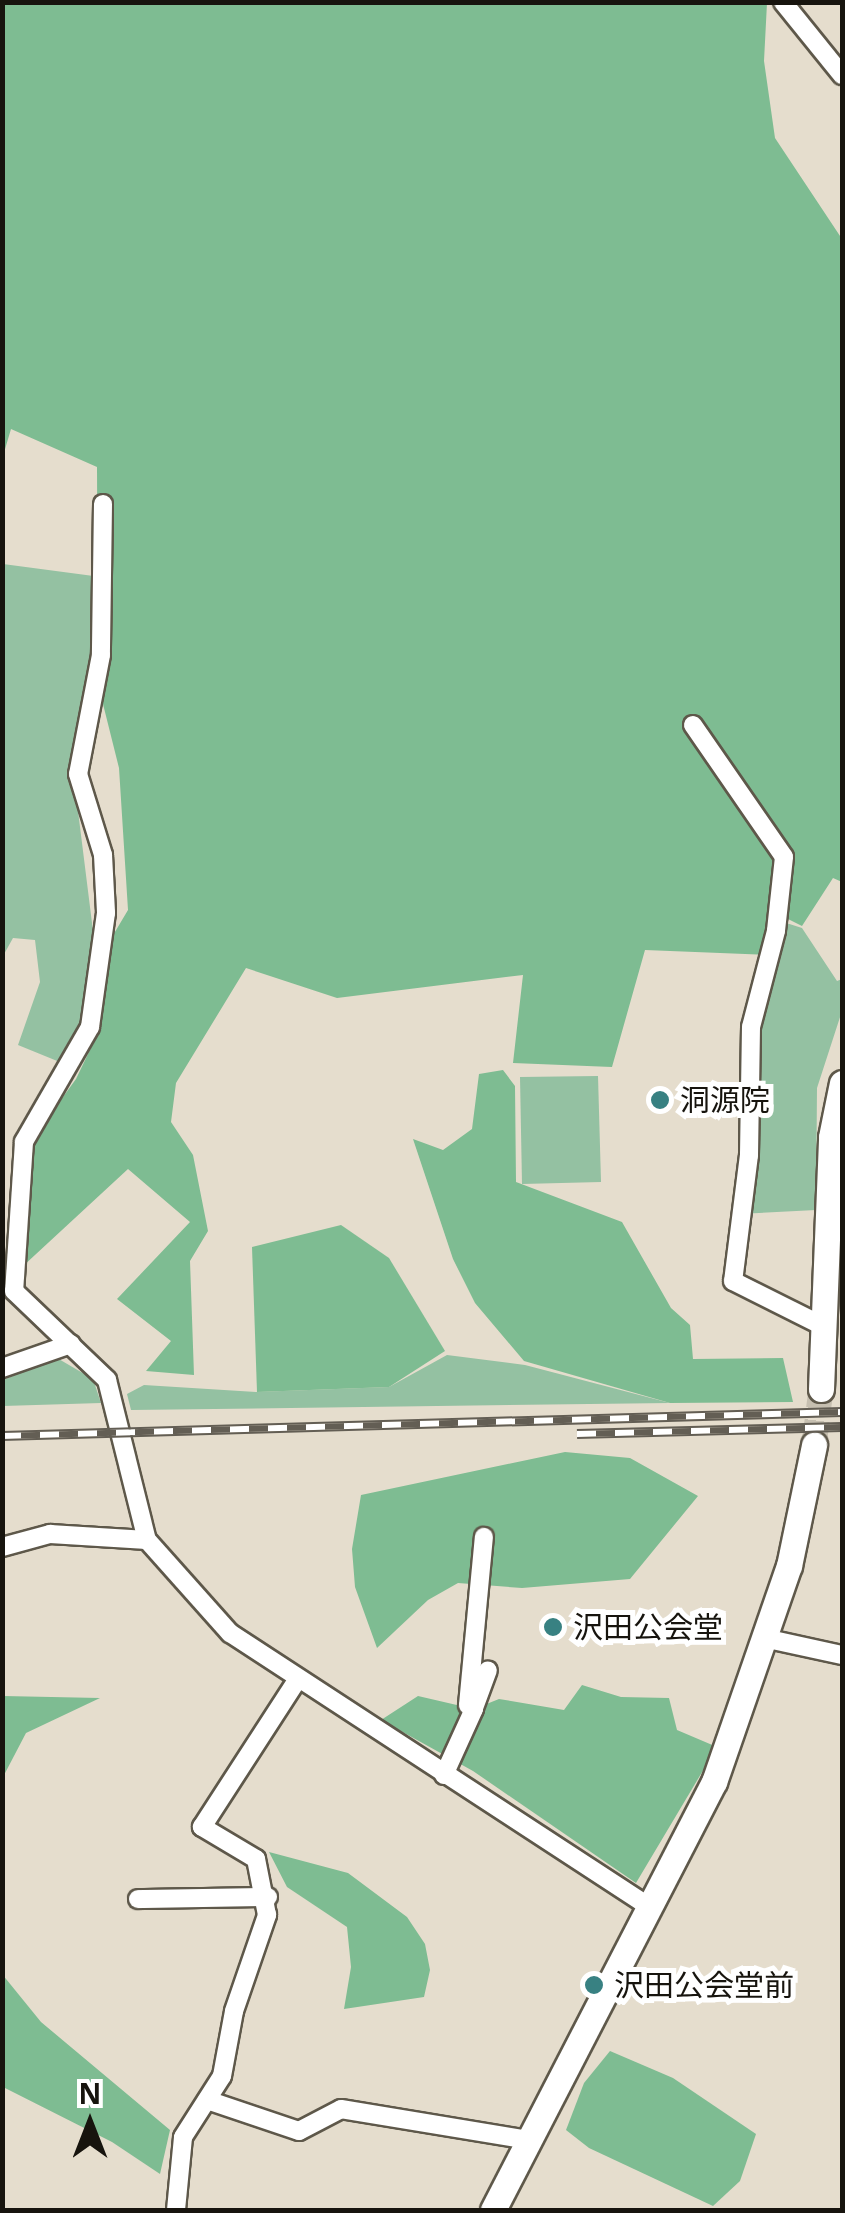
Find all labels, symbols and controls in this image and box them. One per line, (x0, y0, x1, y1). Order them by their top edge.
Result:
place label: 洞源院 (680, 1082, 770, 1118)
marker: 洞源院 (649, 1089, 671, 1111)
place label: 沢田公会堂 (573, 1609, 723, 1645)
marker: 沢田公会堂 (542, 1616, 564, 1638)
place label: 沢田公会堂前 (614, 1967, 794, 2003)
marker: 沢田公会堂前 (583, 1974, 605, 1996)
north arrow (40, 2073, 140, 2173)
text: N (79, 2074, 101, 2112)

